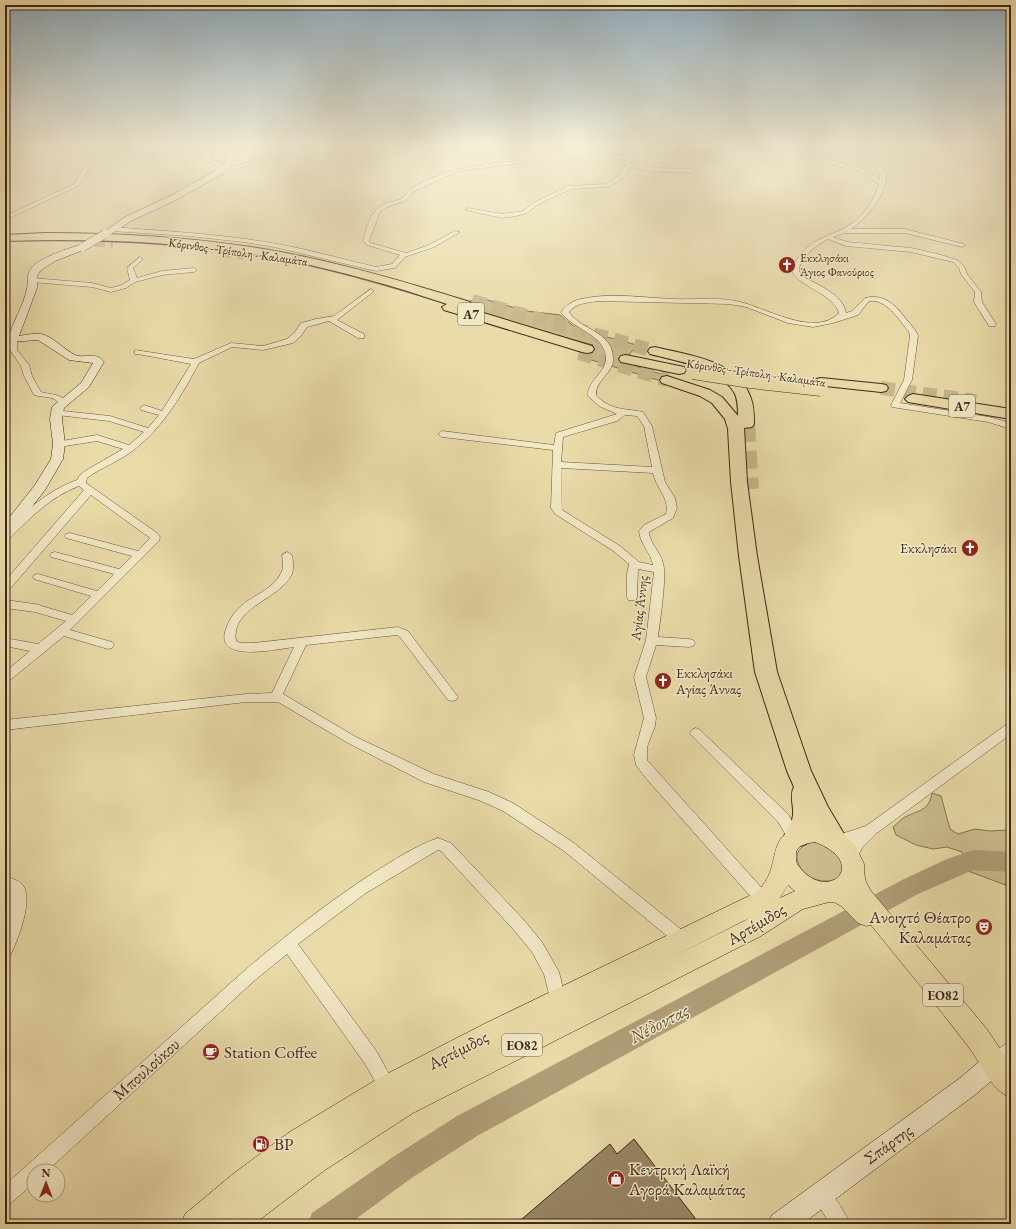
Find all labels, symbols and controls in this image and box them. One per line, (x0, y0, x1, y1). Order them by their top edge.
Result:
street label: Κόρινθος - Τρίπολη - Καλαμάτα (168, 234, 309, 270)
place label: Εκκλησάκι Άγιος Φανούριος (799, 250, 874, 280)
church icon: Εκκλησάκι Άγιος Φανούριος (777, 255, 797, 275)
road number: Α7 (458, 303, 484, 325)
street label: Κόρινθος - Τρίπολη - Καλαμάτα (686, 355, 827, 391)
road number: Α7 (949, 395, 975, 417)
church icon: Εκκλησάκι (960, 538, 980, 558)
place label: Εκκλησάκι (900, 539, 957, 557)
street label: Αγίας Άννης (626, 574, 652, 642)
place label: Εκκλησάκι Αγίας Άννας (675, 664, 741, 698)
church icon: Εκκλησάκι Αγίας Άννας (653, 671, 673, 691)
street label: Αρτέμιδος (722, 898, 789, 951)
place label: Ανοιχτό Θέατρο Καλαμάτας (868, 906, 971, 948)
theatre icon: Ανοιχτό Θέατρο Καλαμάτας (974, 917, 994, 937)
road number: ΕΟ82 (923, 984, 963, 1006)
water label: Νέδoντας (624, 998, 693, 1049)
street label: Αρτέμιδος (423, 1025, 492, 1075)
street label: Μπουλούκου (108, 1033, 184, 1105)
road number: ΕΟ82 (502, 1034, 542, 1056)
place label: Station Coffee (224, 1041, 318, 1063)
cafe icon: Station Coffee (201, 1042, 221, 1062)
street label: Σπάρτης (859, 1119, 917, 1169)
place label: BP (274, 1133, 293, 1155)
fuel station icon: BP (251, 1134, 271, 1154)
place label: Κεντρική Λαϊκή Αγορά Καλαμάτας (628, 1158, 746, 1200)
north arrow (26, 1163, 66, 1203)
text: N (42, 1166, 51, 1180)
shop icon: Κεντρική Λαϊκή Αγορά Καλαμάτας (606, 1169, 626, 1189)

